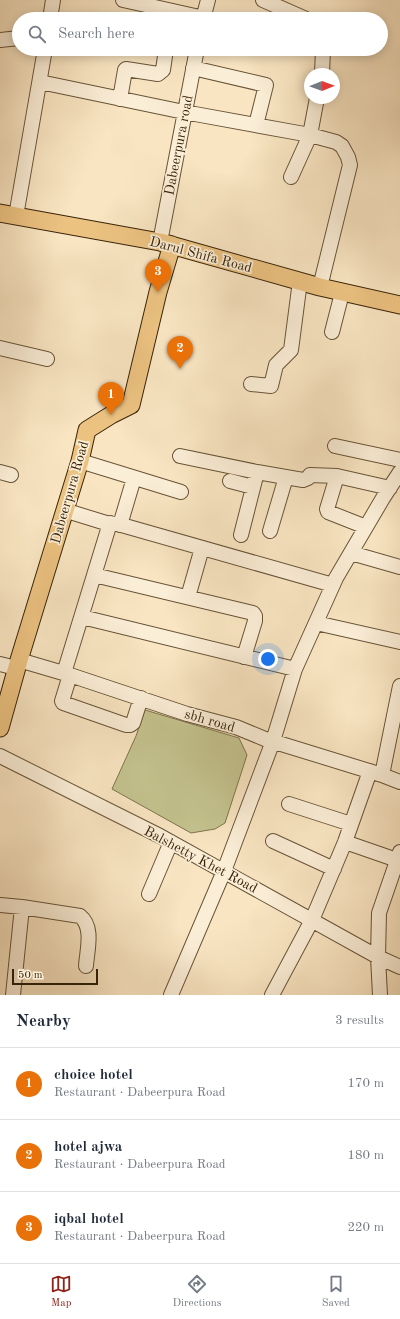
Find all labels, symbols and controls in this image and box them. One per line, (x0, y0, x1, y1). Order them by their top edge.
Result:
search box (12, 12, 388, 56)
icon: search (26, 23, 48, 45)
text: Search here (58, 27, 135, 42)
north arrow (304, 68, 340, 104)
street label: Dabeerpura road (162, 94, 196, 197)
street label: Darul Shifa Road (148, 235, 253, 275)
pin: 3 (145, 259, 171, 292)
pin: 2 (167, 336, 193, 369)
pin: 1 (98, 382, 124, 415)
street label: Dabeerpura Road (49, 439, 91, 545)
your location (258, 649, 278, 669)
street label: sbh road (183, 707, 237, 735)
street label: Balshetty Khet Road (141, 824, 260, 896)
scale bar (12, 967, 98, 986)
text: 50 m (18, 970, 43, 981)
text: Nearby (16, 1013, 71, 1030)
text: 3 results (335, 1014, 384, 1027)
text: choice hotel (54, 1068, 133, 1083)
text: 1 (25, 1077, 33, 1090)
text: 170 m (347, 1077, 384, 1090)
text: Restaurant · Dabeerpura Road (54, 1086, 226, 1099)
text: hotel ajwa (54, 1140, 122, 1155)
text: 2 (25, 1149, 33, 1162)
text: 180 m (347, 1149, 384, 1162)
text: Restaurant · Dabeerpura Road (54, 1158, 226, 1171)
text: iqbal hotel (54, 1212, 124, 1227)
text: 3 (25, 1221, 33, 1234)
text: 220 m (347, 1221, 384, 1234)
text: Restaurant · Dabeerpura Road (54, 1230, 226, 1243)
tab: Map (50, 1273, 72, 1311)
tab: Directions (173, 1273, 221, 1311)
tab: Saved (322, 1273, 350, 1311)

